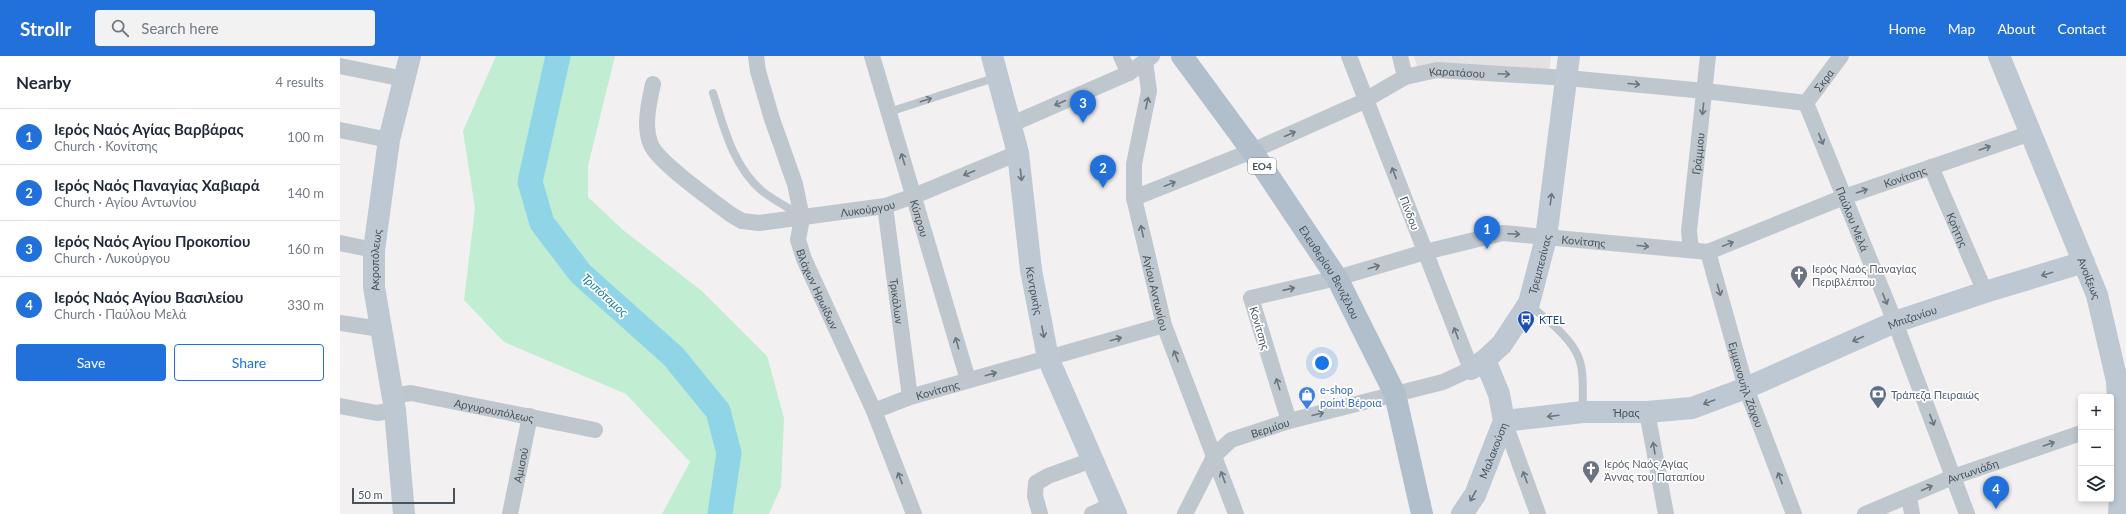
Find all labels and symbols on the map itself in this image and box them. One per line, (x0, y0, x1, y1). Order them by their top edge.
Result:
street label: Καρατάσου (1428, 63, 1486, 79)
street label: Σκρα (1811, 66, 1836, 94)
one-way arrow (1497, 71, 1510, 78)
one-way arrow (1627, 81, 1640, 88)
pin: 3 (1070, 90, 1096, 123)
one-way arrow (920, 95, 932, 103)
one-way arrow (1143, 97, 1151, 110)
one-way arrow (1055, 99, 1067, 107)
one-way arrow (1699, 102, 1706, 115)
one-way arrow (1284, 130, 1296, 137)
street label: Γράμμου (1689, 132, 1706, 175)
one-way arrow (1818, 133, 1825, 145)
one-way arrow (1978, 144, 1990, 152)
one-way arrow (899, 153, 906, 166)
pin: 2 (1090, 155, 1116, 188)
road number: ΕΟ4 (1248, 158, 1276, 174)
street label: Κονίτσης (1882, 163, 1928, 189)
one-way arrow (1389, 167, 1397, 179)
one-way arrow (1017, 168, 1025, 181)
one-way arrow (964, 170, 976, 177)
one-way arrow (1164, 179, 1176, 187)
street label: Παύλου Μελά (1834, 184, 1872, 254)
one-way arrow (1855, 187, 1868, 194)
one-way arrow (1547, 193, 1555, 206)
street label: Πίνδου (1398, 194, 1422, 232)
street label: Λυκούργου (839, 197, 897, 218)
street label: Κύπρου (908, 198, 932, 238)
street label: Κρήτης (1945, 210, 1971, 249)
pin: 1 (1474, 216, 1500, 249)
street label: Ελευθερίου Βενιζέλου (1297, 223, 1363, 321)
one-way arrow (1137, 225, 1145, 238)
street label: Ακροπόλεως (367, 228, 383, 292)
one-way arrow (1507, 230, 1520, 237)
street label: Κονίτσης (1561, 232, 1606, 249)
street label: Τρεμπεσίνας (1525, 234, 1553, 296)
one-way arrow (1722, 240, 1734, 248)
one-way arrow (1636, 243, 1649, 250)
street label: Βλάχων Ηρωίδων (795, 247, 842, 331)
street label: Αγίου Αντωνίου (1141, 253, 1172, 332)
street label: Ανοίξεως (2076, 255, 2104, 300)
place label: Ιερός Ναός Παναγίας Περιβλέπτου (1812, 262, 1916, 288)
one-way arrow (1368, 263, 1381, 270)
church icon: Ιερός Ναός Παναγίας Περιβλέπτου (1789, 264, 1809, 289)
street label: Κεντρικής (1024, 266, 1046, 316)
water label: Τριπόταμος (579, 270, 632, 320)
one-way arrow (2041, 271, 2054, 278)
street label: Τρικάλων (888, 278, 907, 325)
one-way arrow (1716, 283, 1723, 296)
one-way arrow (1282, 285, 1295, 292)
one-way arrow (1882, 292, 1890, 304)
street label: Μπιζανίου (1885, 302, 1938, 331)
street label: Κονίτσης (1247, 305, 1273, 351)
bus stop icon: KTEL (1516, 309, 1536, 334)
place label: KTEL (1539, 313, 1565, 326)
one-way arrow (1039, 325, 1047, 338)
one-way arrow (1452, 328, 1460, 340)
one-way arrow (1109, 335, 1122, 342)
one-way arrow (1853, 335, 1865, 343)
one-way arrow (953, 336, 960, 349)
street label: Εμμανουήλ Ζάχου (1727, 340, 1767, 429)
one-way arrow (1172, 350, 1180, 362)
your location (1312, 353, 1332, 373)
one-way arrow (984, 370, 997, 377)
street label: Κονίτσης (914, 377, 960, 402)
one-way arrow (1274, 378, 1281, 391)
place label: e-shop point Βέροια (1320, 383, 1382, 409)
bank icon: Τράπεζα Πειραιώς (1868, 384, 1888, 409)
shop icon: e-shop point Βέροια (1297, 385, 1317, 410)
place label: Τράπεζα Πειραιώς (1891, 388, 1979, 402)
street label: Αργυρουπόλεως (453, 395, 535, 424)
one-way arrow (1704, 398, 1716, 406)
street label: Ήρας (1612, 406, 1640, 419)
one-way arrow (1311, 410, 1324, 417)
one-way arrow (1547, 412, 1560, 420)
one-way arrow (1928, 414, 1936, 426)
street label: Βερμίου (1249, 415, 1291, 440)
street label: Μαλακούση (1476, 420, 1509, 480)
one-way arrow (2043, 440, 2056, 447)
one-way arrow (1650, 442, 1658, 455)
street label: Αμισού (510, 446, 530, 484)
street label: Αντωνιάδη (1945, 455, 2000, 485)
place label: Ιερός Ναός Αγίας Άννας του Παταπίου (1604, 457, 1705, 483)
church icon: Ιερός Ναός Αγίας Άννας του Παταπίου (1581, 459, 1601, 484)
one-way arrow (1219, 471, 1226, 484)
one-way arrow (895, 472, 903, 484)
one-way arrow (1520, 472, 1528, 484)
one-way arrow (1775, 472, 1783, 484)
pin: 4 (1983, 476, 2009, 509)
one-way arrow (1921, 484, 1933, 492)
scale bar (352, 486, 455, 505)
one-way arrow (1469, 490, 1476, 502)

